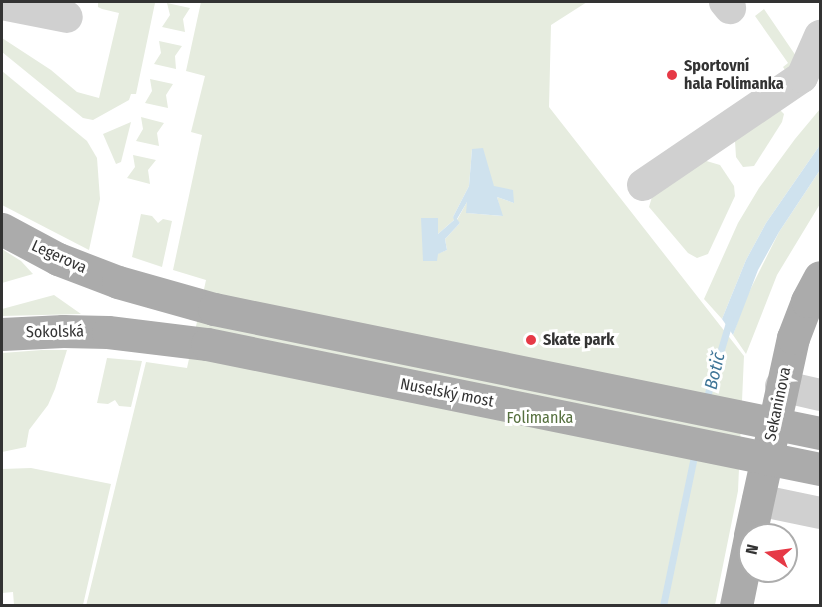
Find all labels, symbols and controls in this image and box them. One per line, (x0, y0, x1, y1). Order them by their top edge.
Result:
place label: Sportovní hala Folimanka (684, 56, 784, 94)
marker: Sportovní hala Folimanka (665, 68, 679, 82)
street label: Legerova (29, 236, 89, 278)
street label: Sokolská (26, 322, 84, 342)
place label: Skate park (543, 330, 614, 350)
marker: Skate park (524, 333, 538, 347)
water label: Botič (700, 350, 730, 392)
street label: Sekaninova (761, 365, 795, 443)
street label: Nuselský most (399, 375, 495, 411)
park label: Folimanka (507, 408, 573, 428)
north arrow (738, 523, 798, 583)
text: N (742, 542, 762, 556)

